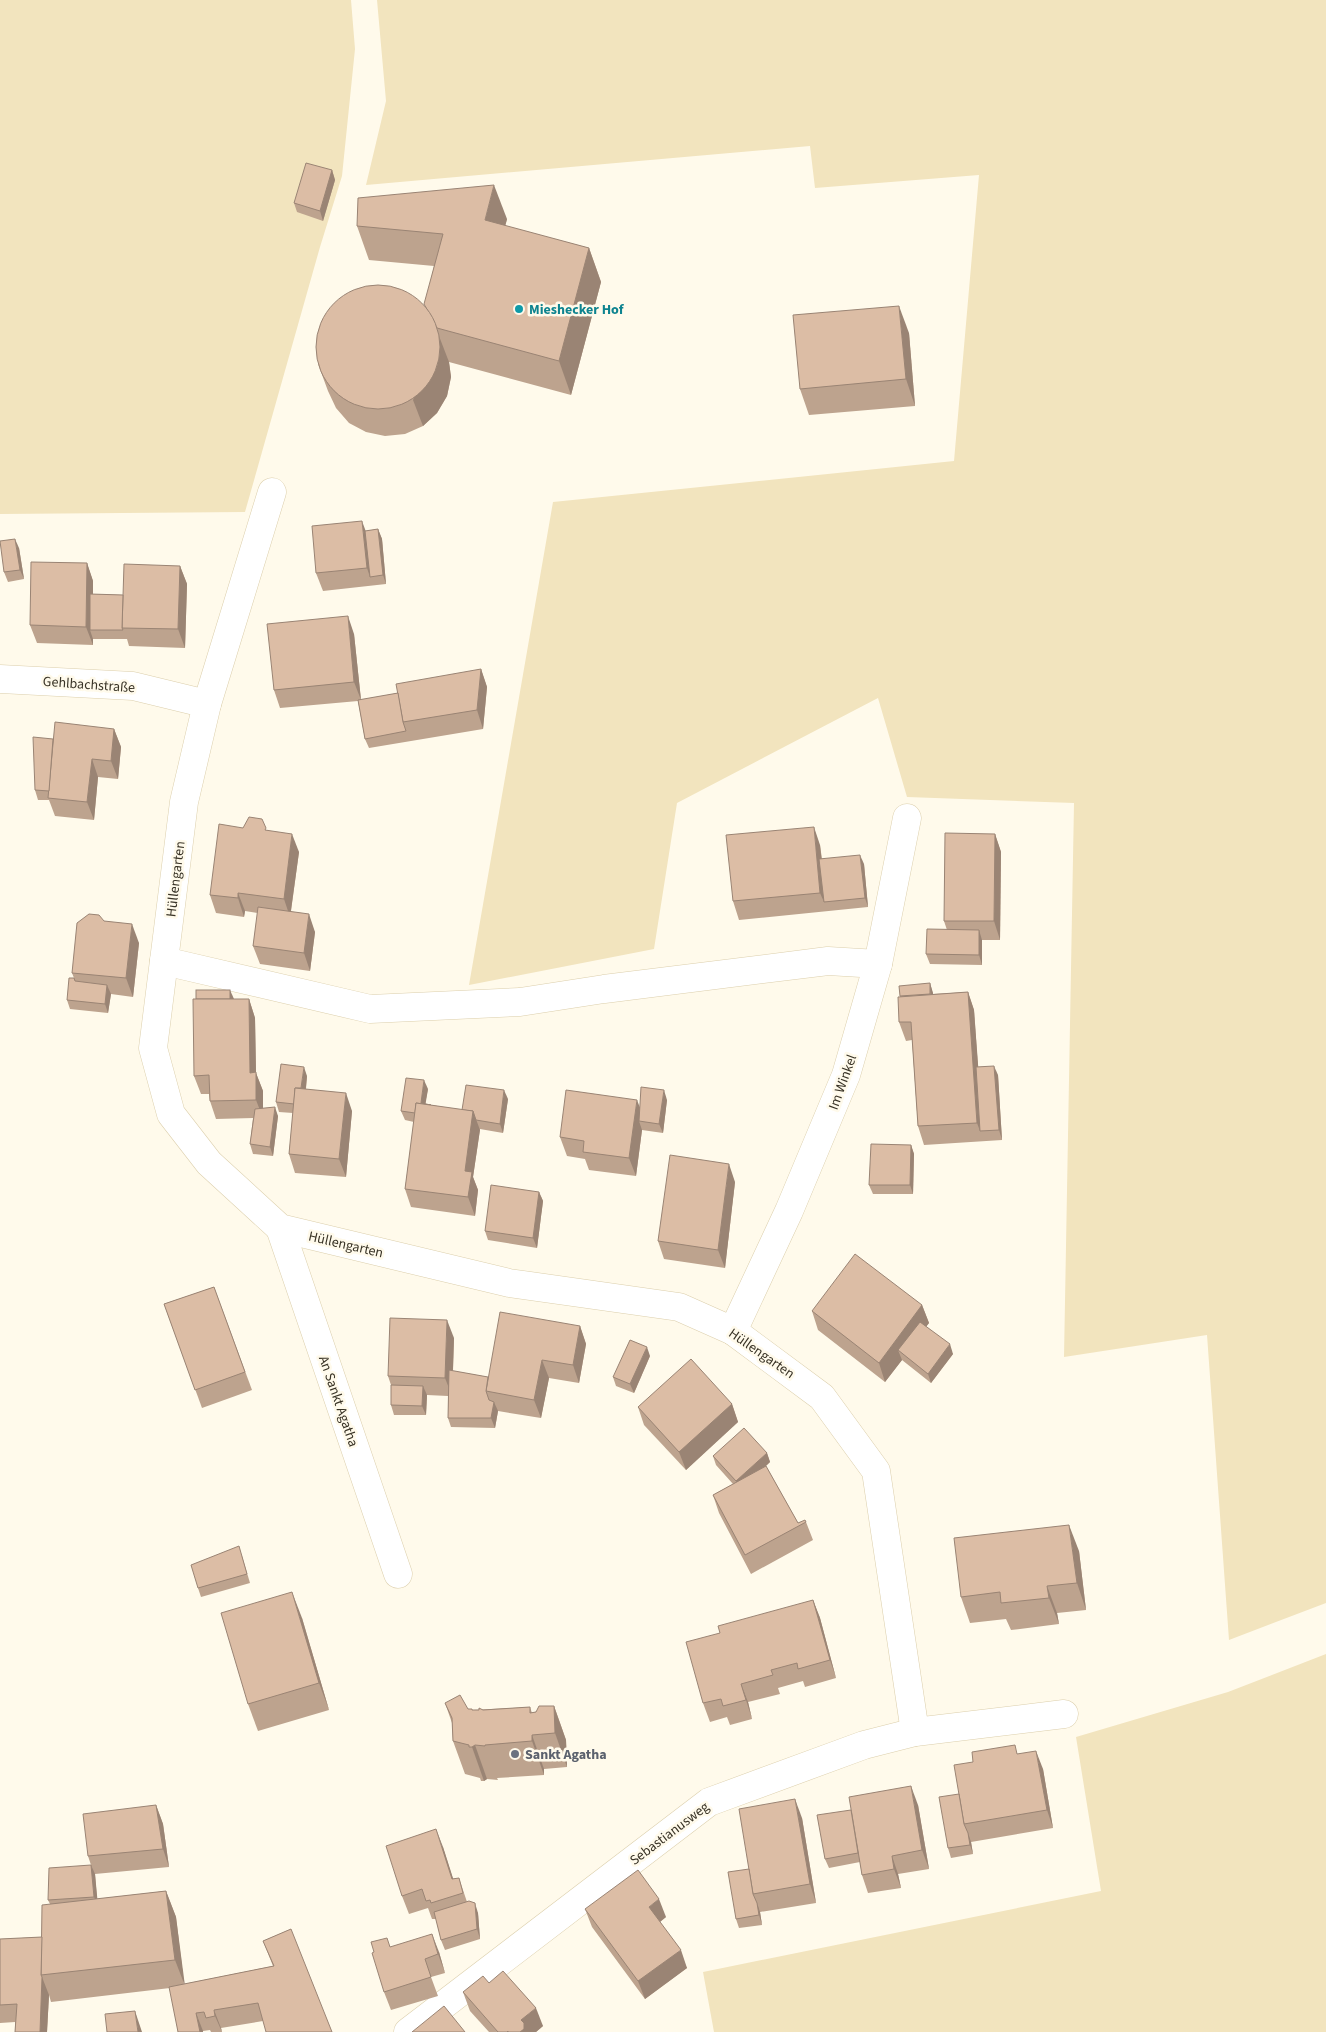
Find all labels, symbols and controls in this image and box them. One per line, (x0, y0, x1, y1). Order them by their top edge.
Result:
place label: Mieshecker Hof (529, 300, 625, 320)
marker: Mieshecker Hof (513, 303, 525, 315)
street label: Gehlbachstraße (42, 672, 136, 698)
street label: Hüllengarten (161, 840, 191, 918)
street label: Im Winkel (824, 1052, 862, 1113)
street label: Hüllengarten (306, 1227, 385, 1263)
street label: Hüllengarten (724, 1324, 798, 1384)
street label: An Sankt Agatha (313, 1353, 363, 1450)
place label: Sankt Agatha (525, 1745, 607, 1765)
marker: Sankt Agatha (509, 1748, 521, 1760)
street label: Sebastianusweg (626, 1797, 713, 1870)

